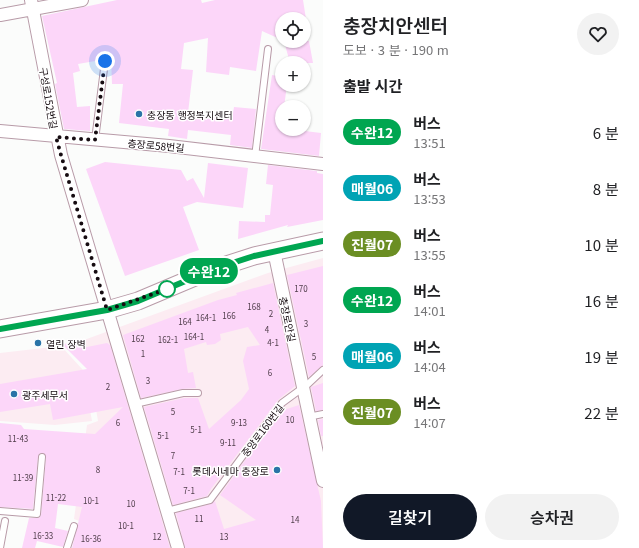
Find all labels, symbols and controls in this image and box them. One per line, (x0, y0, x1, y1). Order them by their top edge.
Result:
text: 충장치안센터 (343, 11, 448, 38)
map controls (275, 12, 311, 136)
button: locate (275, 12, 311, 48)
button: heart (577, 13, 619, 55)
text: 도보 · 3 분 · 190 m (343, 40, 449, 59)
your location (95, 51, 115, 71)
button: + (275, 56, 311, 92)
street label: 구성로152번길 (36, 66, 62, 130)
text: 출발 시간 (343, 75, 402, 96)
button: − (275, 100, 311, 136)
place label: 충장동 행정복지센터 (147, 107, 233, 122)
marker: 충장동 행정복지센터 (134, 109, 144, 119)
text: 버스 (413, 112, 441, 133)
text: 수완12 (351, 122, 393, 142)
text: 6 분 (593, 122, 619, 143)
text: 13:51 (413, 133, 446, 152)
street label: 충장로58번길 (127, 135, 185, 155)
text: 버스 (413, 168, 441, 189)
text: 매월06 (351, 178, 393, 198)
text: 8 분 (593, 178, 619, 199)
text: 13:53 (413, 189, 446, 208)
text: 버스 (413, 224, 441, 245)
text: 진월07 (351, 234, 393, 254)
text: 10 분 (584, 234, 619, 255)
text: 13:55 (413, 245, 446, 264)
line badge: 수완12 (181, 258, 237, 284)
text: 수완12 (188, 261, 230, 281)
unlabelled marker (158, 280, 176, 298)
text: 버스 (413, 280, 441, 301)
house number: 170 (294, 283, 308, 294)
text: 수완12 (351, 290, 393, 310)
text: 16 분 (584, 290, 619, 311)
street label: 충장로안길 (276, 295, 300, 343)
house number: 168 (247, 301, 261, 312)
text: 14:01 (413, 301, 446, 320)
house number: 2 (269, 308, 274, 319)
house number: 166 (222, 310, 236, 321)
house number: 164-1 (196, 312, 216, 323)
house number: 164 (178, 316, 192, 327)
house number: 3 (304, 318, 308, 329)
house number: 4 (265, 324, 270, 335)
house number: 164-1 (184, 331, 204, 342)
house number: 162 (131, 333, 145, 344)
house number: 162-1 (158, 334, 178, 345)
place label: 열린 장벽 (46, 336, 86, 351)
text: 버스 (413, 336, 441, 357)
house number: 4-1 (267, 337, 279, 348)
marker: 열린 장벽 (33, 338, 43, 348)
text: 매월06 (351, 346, 393, 366)
text: 19 분 (584, 346, 619, 367)
house number: 1 (141, 348, 145, 359)
house number: 5 (312, 351, 317, 362)
text: 14:04 (413, 357, 446, 376)
house number: 6 (268, 367, 273, 378)
house number: 3 (146, 375, 150, 386)
house number: 2 (106, 381, 111, 392)
place label: 광주세무서 (22, 387, 68, 402)
marker: 광주세무서 (9, 389, 19, 399)
text: 버스 (413, 392, 441, 413)
street label: 중앙로160번길 (237, 400, 287, 460)
text: 진월07 (351, 402, 393, 422)
text: 22 분 (584, 402, 619, 423)
house number: 5 (171, 406, 176, 417)
text: 14:07 (413, 413, 446, 432)
house number: 10 (286, 414, 295, 425)
house number: 6 (116, 417, 121, 428)
house number: 9-13 (231, 417, 247, 428)
house number: 5-1 (190, 424, 202, 435)
house number: 5-1 (157, 430, 169, 441)
house number: 11-43 (8, 433, 28, 444)
house number: 9-11 (220, 437, 236, 448)
house number: 7 (171, 450, 176, 461)
place label: 롯데시네마 충장로 (193, 463, 269, 478)
house number: 8 (96, 464, 101, 475)
marker: 롯데시네마 충장로 (272, 465, 282, 475)
house number: 7-1 (173, 466, 185, 477)
house number: 11-39 (13, 472, 34, 483)
house number: 7-1 (183, 485, 195, 496)
house number: 11-22 (46, 492, 67, 503)
button: 길찾기 (343, 494, 477, 540)
button: 승차권 (485, 494, 619, 540)
house number: 10-1 (83, 495, 99, 506)
house number: 10 (127, 498, 136, 509)
house number: 11 (195, 513, 203, 524)
house number: 14 (291, 514, 300, 525)
house number: 10-1 (118, 520, 134, 531)
house number: 16-33 (33, 530, 53, 541)
house number: 12 (153, 531, 162, 542)
house number: 13 (220, 531, 228, 542)
house number: 16-36 (81, 533, 102, 544)

